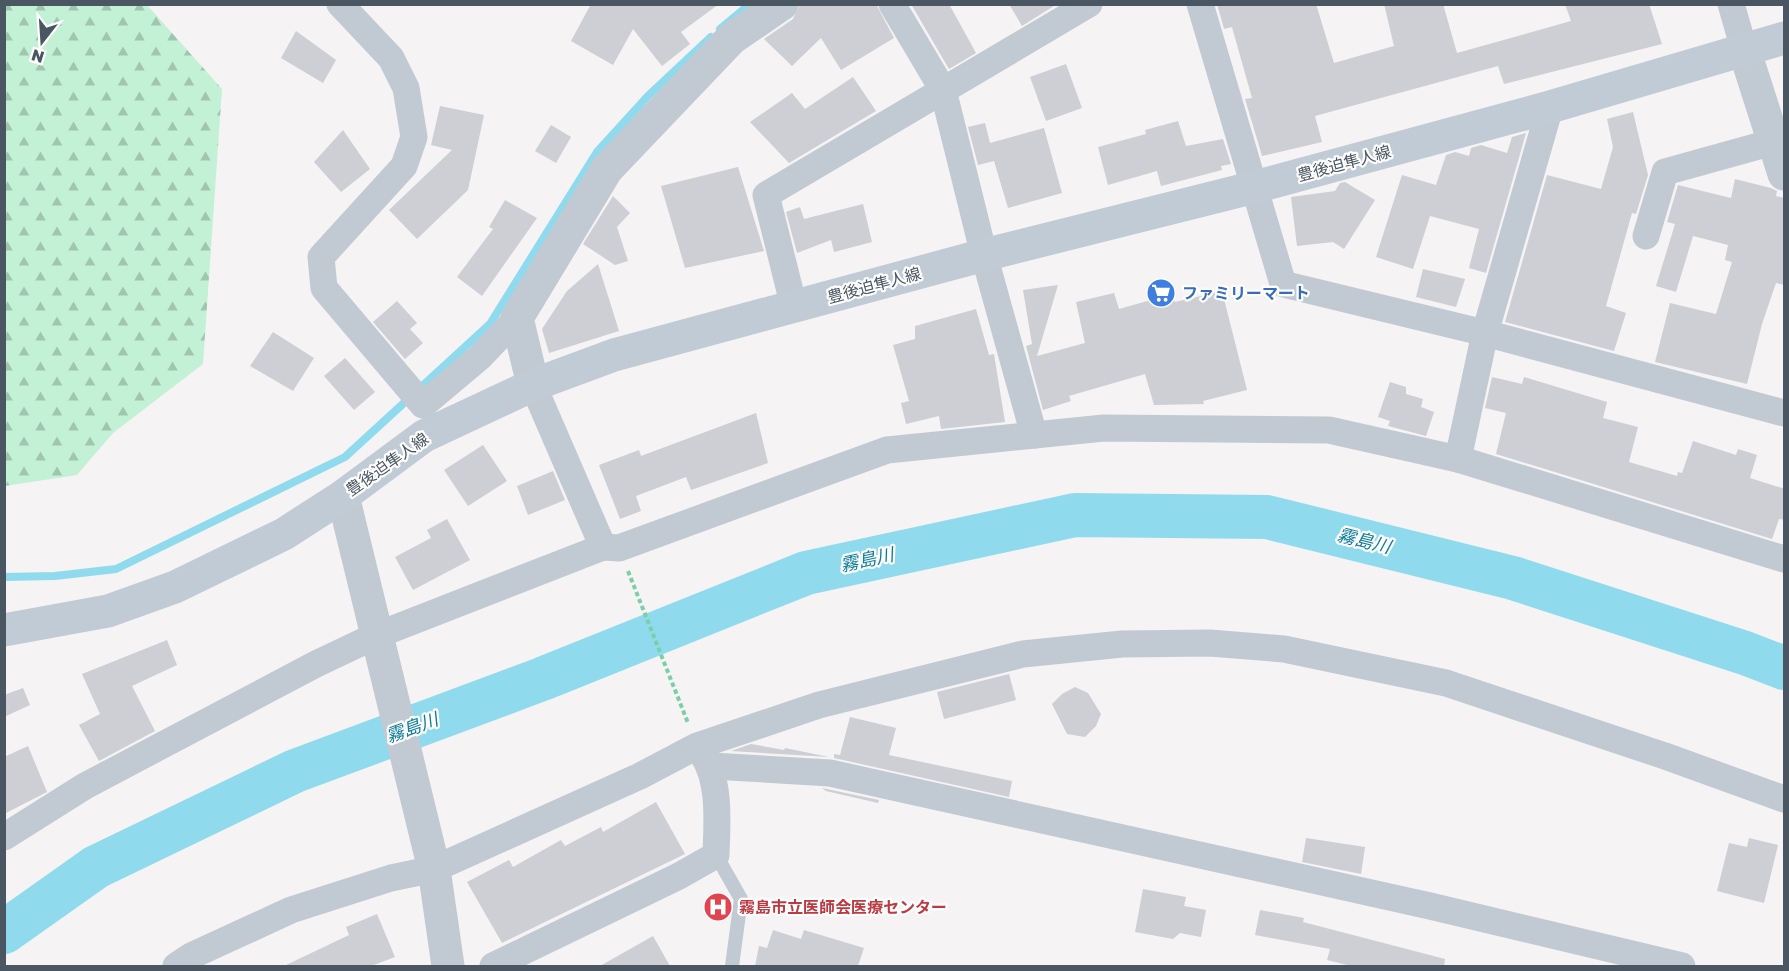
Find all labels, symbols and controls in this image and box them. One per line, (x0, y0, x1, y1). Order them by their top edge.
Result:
north arrow (12, 12, 72, 72)
text: N (29, 45, 46, 68)
street label: 豊後迫隼人線 (1295, 141, 1393, 185)
street label: 豊後迫隼人線 (825, 263, 923, 307)
supermarket icon: ファミリーマート (1145, 277, 1177, 309)
place label: ファミリーマート (1182, 283, 1310, 303)
street label: 豊後迫隼人線 (342, 428, 432, 500)
water label: 霧島川 (1335, 523, 1395, 558)
water label: 霧島川 (838, 542, 897, 575)
water label: 霧島川 (383, 707, 443, 747)
hospital icon: 霧島市立医師会医療センター (702, 891, 734, 923)
place label: 霧島市立医師会医療センター (739, 897, 947, 917)

